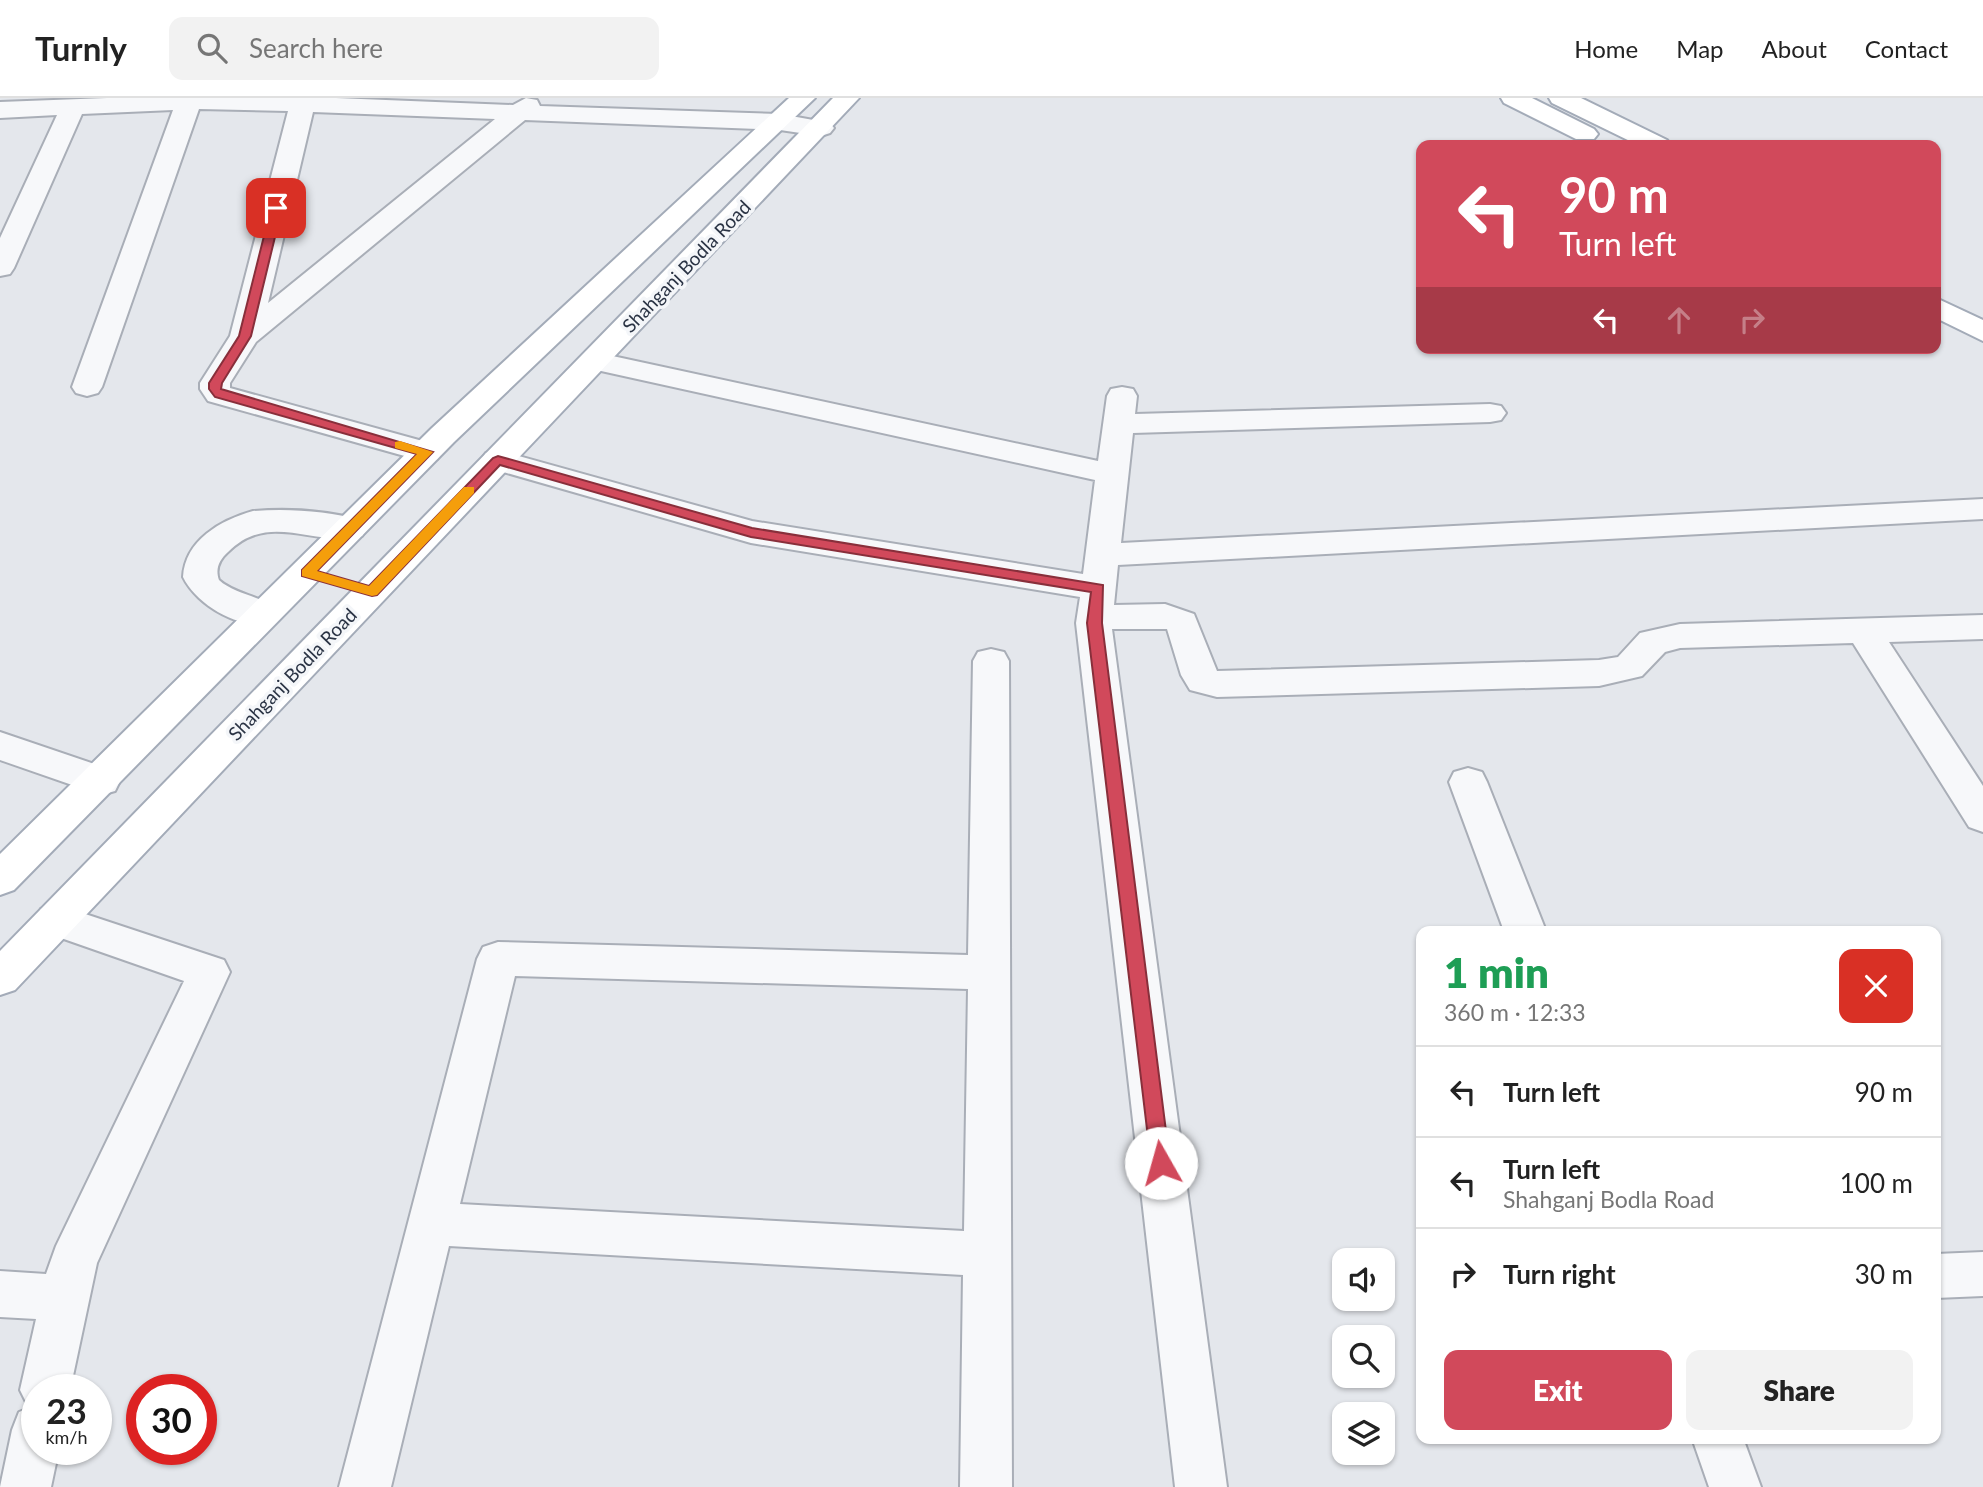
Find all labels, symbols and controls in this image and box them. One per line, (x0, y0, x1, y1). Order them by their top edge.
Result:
search box (169, 17, 659, 80)
text: Turnly (35, 28, 127, 68)
icon: search (193, 29, 231, 67)
text: Search here (249, 32, 383, 64)
text: Home (1574, 34, 1638, 63)
text: Map (1676, 34, 1724, 63)
text: About (1762, 34, 1827, 63)
text: Contact (1865, 34, 1948, 63)
text: 90 m (1559, 165, 1669, 223)
icon: left (1444, 168, 1535, 259)
pin (246, 178, 306, 238)
icon: arrive (257, 189, 295, 227)
street label: Shahganj Bodla Road (617, 195, 755, 337)
text: Turn left (1559, 224, 1676, 263)
icon: left (1587, 301, 1625, 339)
icon: ahead (1660, 301, 1698, 339)
icon: right (1733, 301, 1771, 339)
street label: Shahganj Bodla Road (223, 603, 361, 745)
text: 1 min (1444, 947, 1549, 997)
button: close (1839, 949, 1913, 1023)
text: 360 m · 12:33 (1444, 998, 1586, 1026)
icon: left (1444, 1073, 1482, 1111)
text: Turn left (1503, 1076, 1600, 1108)
text: 90 m (1855, 1076, 1913, 1108)
position arrow (1124, 1126, 1198, 1200)
text: Turn left (1503, 1153, 1600, 1185)
icon: left (1444, 1164, 1482, 1202)
text: 100 m (1840, 1167, 1913, 1199)
text: Shahganj Bodla Road (1503, 1185, 1714, 1213)
map controls (1332, 1248, 1395, 1465)
button: sound (1332, 1248, 1395, 1311)
icon: right (1444, 1255, 1482, 1293)
text: Turn right (1503, 1258, 1616, 1290)
text: 30 m (1855, 1258, 1913, 1290)
button: search (1332, 1325, 1395, 1388)
button: Exit (1444, 1350, 1672, 1430)
button: Share (1686, 1350, 1913, 1430)
speed limit sign: 30 (126, 1374, 217, 1465)
text: 23 (46, 1389, 87, 1431)
button: layers (1332, 1402, 1395, 1465)
text: km/h (45, 1426, 88, 1448)

